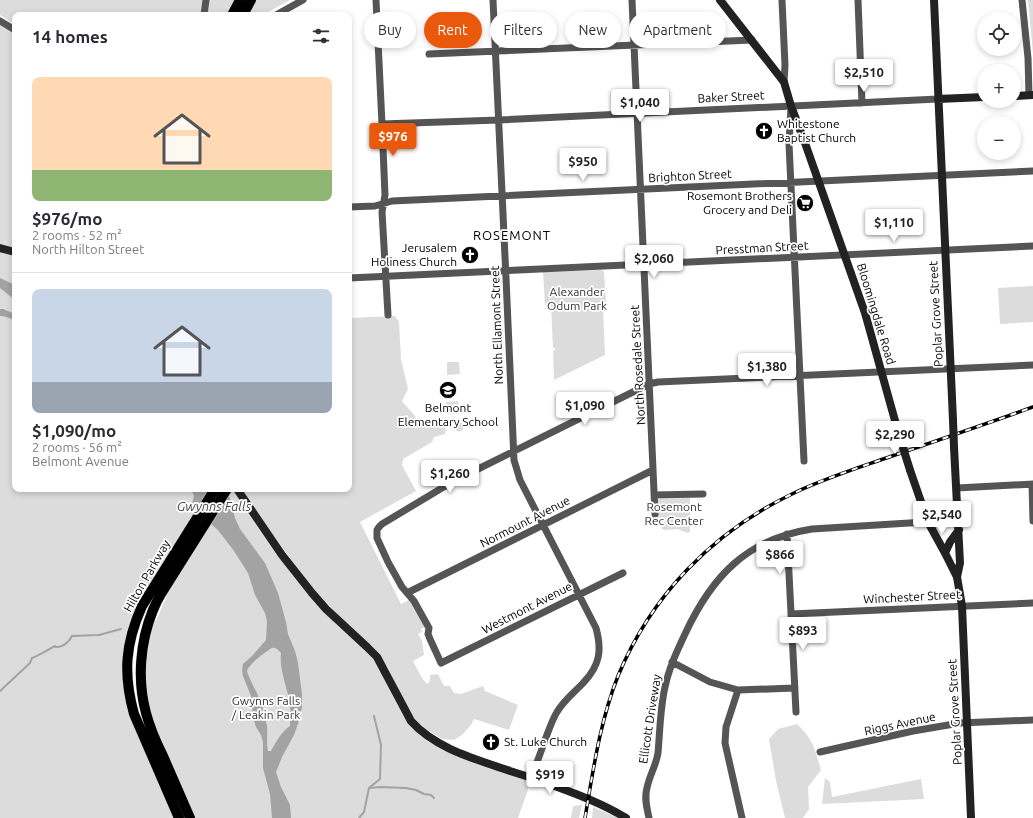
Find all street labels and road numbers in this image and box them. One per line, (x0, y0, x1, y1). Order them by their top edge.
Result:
street label: Baker Street (697, 88, 765, 105)
street label: Brighton Street (648, 167, 732, 184)
street label: Presstman Street (715, 239, 809, 256)
street label: Poplar Grove Street (926, 261, 945, 367)
street label: Bloomingdale Road (855, 262, 898, 366)
street label: North Ellamont Street (488, 265, 505, 385)
street label: North Rosedale Street (628, 305, 647, 425)
street label: Normount Avenue (478, 493, 572, 550)
street label: Hilton Parkway (121, 537, 173, 614)
street label: Westmont Avenue (479, 579, 574, 636)
street label: Winchester Street (863, 587, 961, 606)
street label: Poplar Grove Street (945, 659, 964, 765)
street label: Ellicott Driveway (636, 673, 663, 765)
street label: Riggs Avenue (863, 710, 937, 737)

